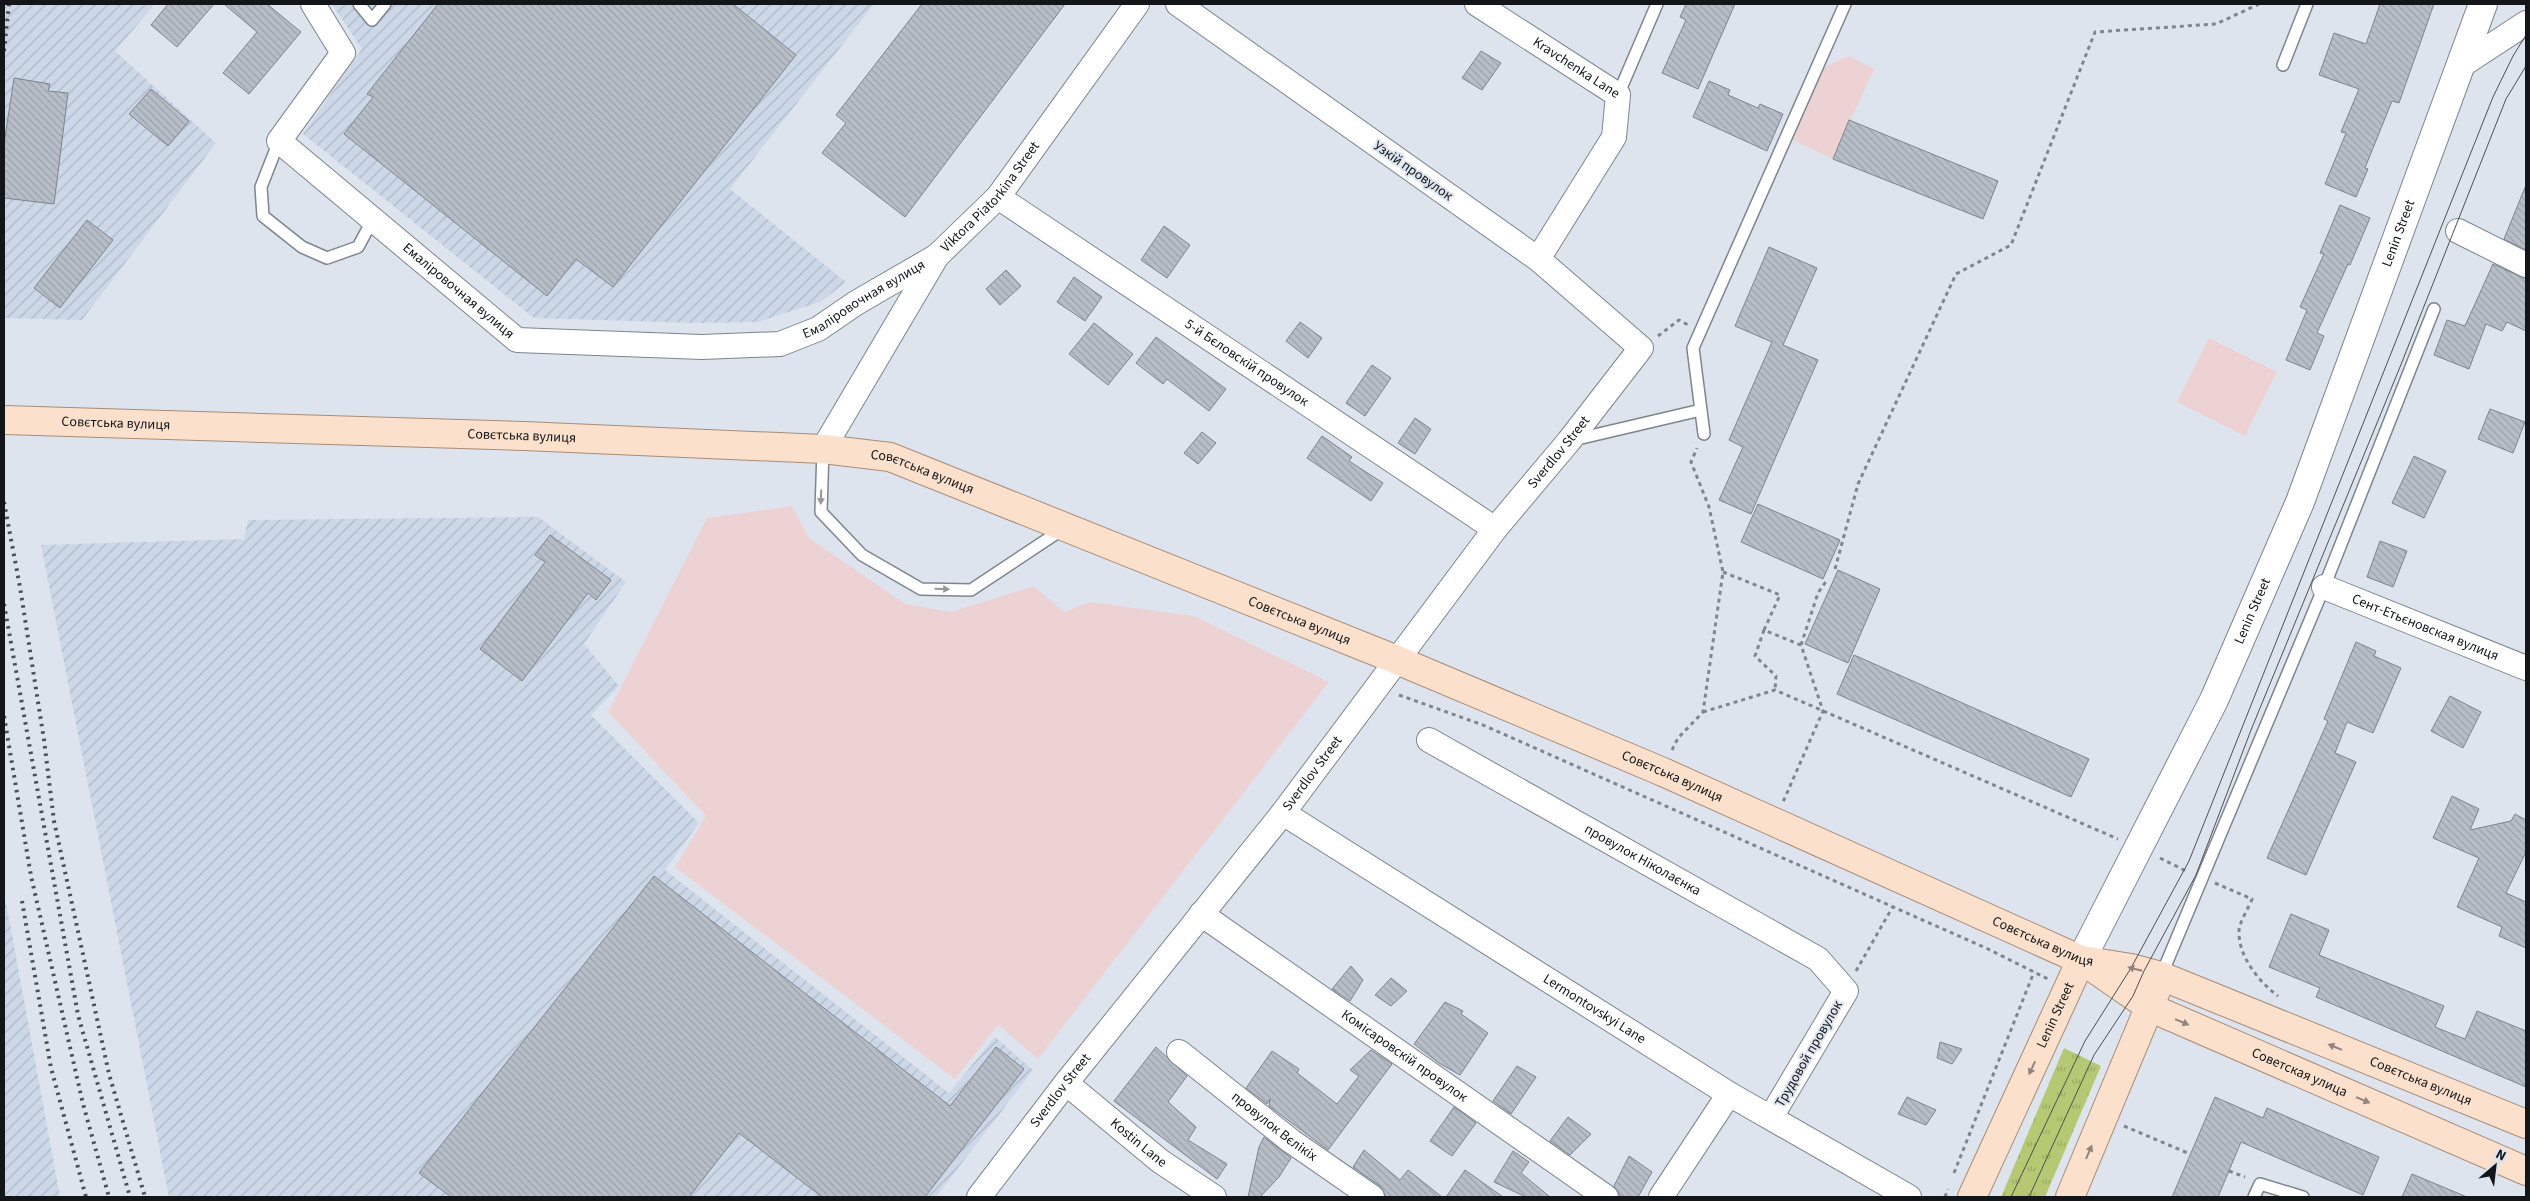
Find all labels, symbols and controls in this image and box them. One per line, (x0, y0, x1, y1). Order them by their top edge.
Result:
street label: Kravchenka Lane (1529, 32, 1624, 104)
street label: Узкій провулок (1369, 136, 1457, 206)
street label: Viktora Piatorkina Street (936, 137, 1045, 257)
street label: Lenin Street (2377, 197, 2420, 270)
street label: Емаліровочная вулиця (398, 238, 519, 344)
street label: Емаліровочная вулиця (800, 255, 929, 344)
street label: 5-й Бєловскій провулок (1181, 314, 1313, 412)
street label: Sverdlov Street (1523, 411, 1595, 493)
street label: Совєтська вулиця (61, 412, 171, 435)
street label: Совєтська вулиця (467, 424, 577, 448)
street label: Совєтська вулиця (869, 445, 977, 500)
one-way arrow (817, 490, 825, 506)
street label: Lenin Street (2229, 575, 2276, 647)
one-way arrow (934, 585, 950, 593)
street label: Сент-Етьєновская вулиця (2349, 589, 2502, 666)
street label: Совєтська вулиця (1245, 591, 1354, 650)
street label: Sverdlov Street (1278, 732, 1347, 815)
street label: Совєтська вулиця (1618, 746, 1726, 808)
street label: провулок Ніколаєнка (1581, 819, 1704, 901)
street label: Совєтська вулиця (1989, 911, 2095, 972)
one-way arrow (2127, 965, 2142, 973)
street label: Lermontovskyi Lane (1539, 969, 1650, 1049)
street label: Lenin Street (2032, 979, 2079, 1051)
street label: Трудовой провулок (1770, 997, 1848, 1111)
street label: Комісаровскій провулок (1337, 1005, 1471, 1107)
one-way arrow (2175, 1018, 2189, 1026)
one-way arrow (2328, 1042, 2342, 1050)
street label: Советская улица (2248, 1043, 2351, 1102)
street label: Sverdlov Street (1025, 1049, 1096, 1132)
street label: Совєтська вулиця (2366, 1052, 2475, 1111)
one-way arrow (2028, 1061, 2036, 1075)
street label: провулок Вєлікіх (1227, 1087, 1322, 1167)
one-way arrow (2356, 1097, 2370, 1105)
street label: Kostin Lane (1106, 1114, 1171, 1173)
north arrow (2470, 1141, 2520, 1191)
text: N (2492, 1144, 2509, 1166)
one-way arrow (2086, 1145, 2094, 1159)

